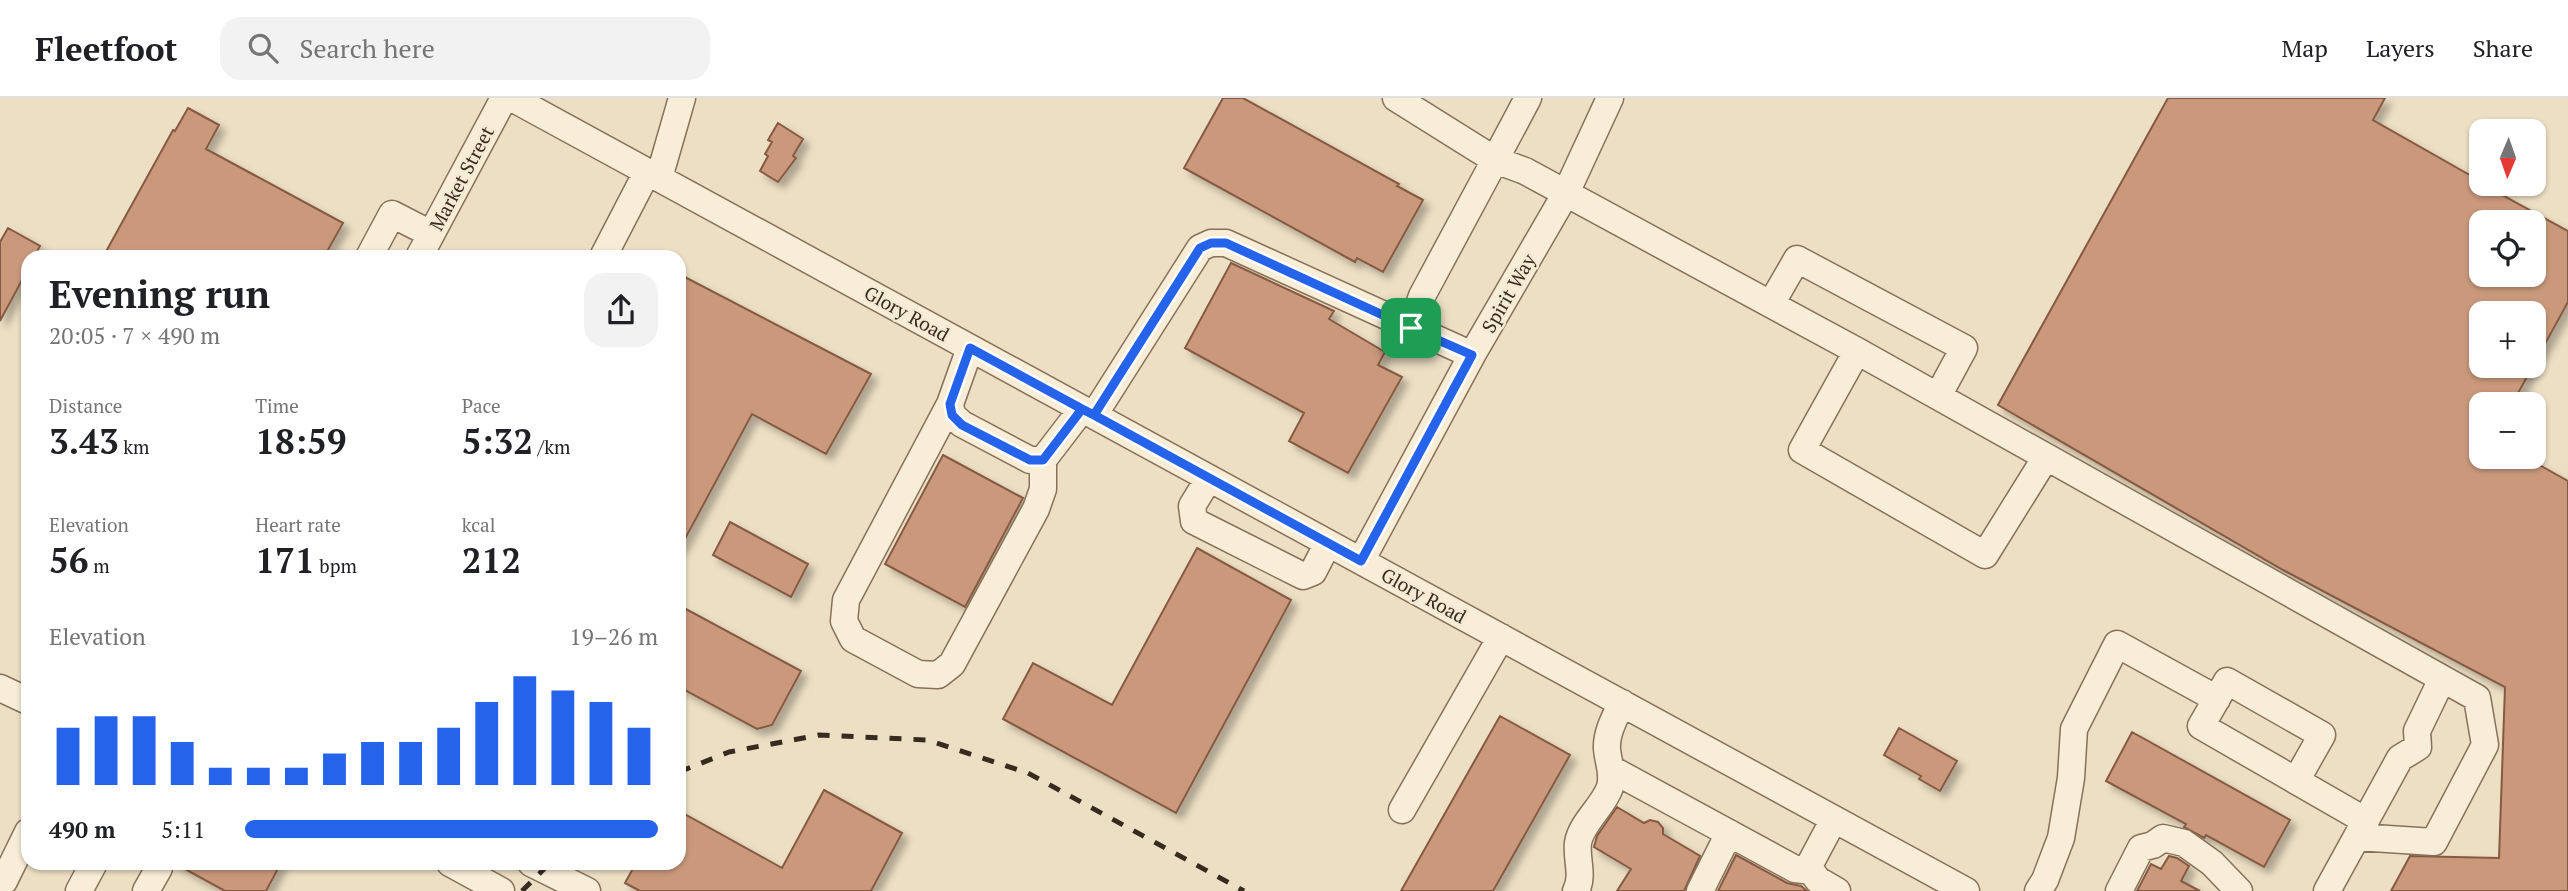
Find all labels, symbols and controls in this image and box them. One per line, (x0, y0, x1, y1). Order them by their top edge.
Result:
search box (220, 17, 710, 80)
text: Fleetfoot (35, 27, 178, 70)
icon: search (244, 29, 282, 67)
text: Search here (300, 31, 435, 65)
text: Map (2281, 32, 2328, 64)
text: Layers (2366, 32, 2435, 64)
text: Share (2473, 32, 2533, 64)
north arrow (2469, 119, 2546, 196)
map controls (2469, 119, 2546, 469)
street label: Market Street (423, 121, 499, 235)
button: locate (2469, 210, 2546, 287)
street label: Spirit Way (1475, 249, 1541, 337)
text: Evening run (49, 269, 270, 319)
button: share (584, 273, 658, 347)
street label: Glory Road (860, 279, 954, 347)
pin (1381, 298, 1441, 358)
button: + (2469, 301, 2546, 378)
icon: arrive (1392, 309, 1430, 347)
text: 20:05 · 7 × 490 m (49, 320, 220, 351)
button: − (2469, 392, 2546, 469)
text: Distance (49, 393, 122, 418)
text: Time (255, 393, 299, 418)
text: Pace (462, 393, 501, 418)
text: 3.43 (49, 418, 119, 464)
text: 18:59 (255, 418, 346, 464)
text: 5:32 (462, 418, 533, 464)
text: km (119, 434, 150, 459)
text: /km (533, 434, 570, 459)
text: Elevation (49, 512, 129, 537)
text: Heart rate (255, 512, 341, 537)
text: kcal (462, 512, 495, 537)
text: 56 (49, 537, 89, 583)
text: 171 (255, 537, 315, 583)
text: 212 (462, 537, 521, 583)
text: m (89, 553, 110, 578)
text: bpm (315, 553, 357, 578)
street label: Glory Road (1377, 561, 1471, 629)
text: Elevation (49, 621, 146, 652)
text: 19–26 m (569, 621, 658, 652)
text: 490 m (49, 814, 115, 845)
text: 5:11 (161, 814, 205, 845)

